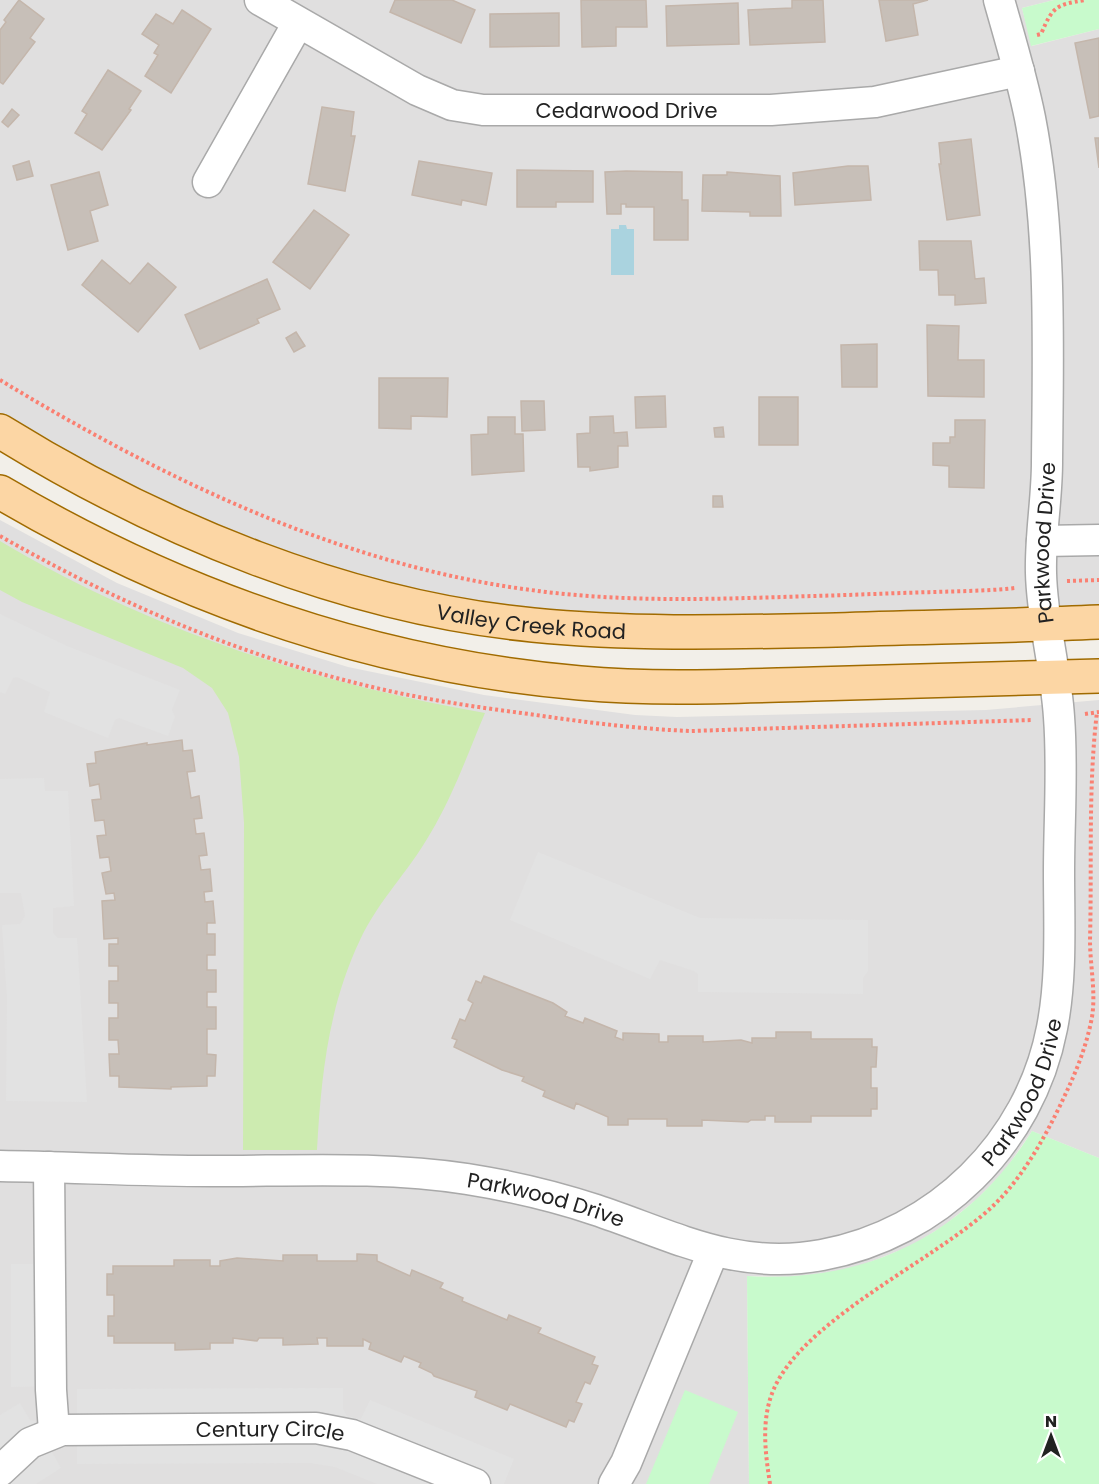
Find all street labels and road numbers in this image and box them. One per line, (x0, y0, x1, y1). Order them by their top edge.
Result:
street label: Cedarwood Drive (535, 96, 718, 125)
street label: Parkwood Drive (1026, 462, 1062, 625)
street label: Valley Creek Road (434, 596, 627, 645)
street label: Parkwood Drive (974, 1016, 1068, 1172)
street label: Parkwood Drive (465, 1165, 629, 1233)
street label: Century Circle (196, 1413, 347, 1448)

